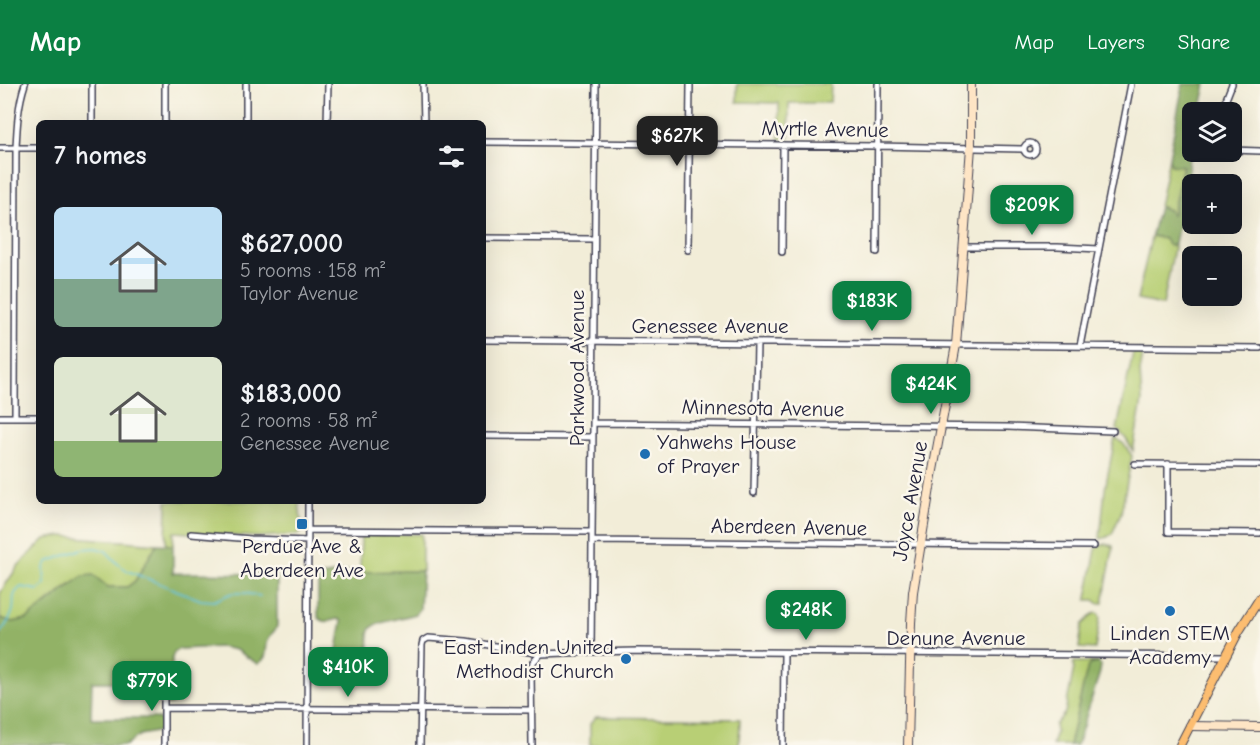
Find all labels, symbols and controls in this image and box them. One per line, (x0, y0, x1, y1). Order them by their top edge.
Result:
text: Map (30, 26, 81, 58)
text: Map (1015, 30, 1054, 54)
text: Layers (1087, 30, 1145, 54)
text: Share (1178, 30, 1230, 54)
map controls (1182, 102, 1242, 306)
button: layers (1182, 102, 1242, 162)
pin: $627K (635, 116, 719, 167)
street label: Myrtle Avenue (761, 116, 889, 142)
text: $627K (651, 124, 703, 147)
icon: filters (435, 140, 468, 173)
text: 7 homes (54, 141, 147, 171)
button: + (1182, 174, 1242, 234)
pin: $209K (990, 185, 1074, 236)
text: $209K (1004, 193, 1060, 216)
text: $627,000 (240, 229, 343, 259)
icon: home (102, 231, 174, 303)
button: − (1182, 246, 1242, 306)
text: 5 rooms · 158 m² (240, 259, 385, 282)
pin: $183K (830, 281, 914, 332)
text: Taylor Avenue (240, 282, 358, 305)
text: $183K (846, 289, 898, 312)
street label: Parkwood Avenue (565, 290, 589, 446)
street label: Genessee Avenue (631, 314, 789, 338)
pin: $424K (889, 364, 973, 415)
text: $424K (905, 372, 957, 395)
text: $183,000 (240, 379, 342, 409)
icon: home (102, 381, 174, 453)
street label: Minnesota Avenue (681, 395, 845, 421)
text: 2 rooms · 58 m² (240, 409, 377, 432)
place label: Yahwehs House of Prayer (657, 430, 796, 478)
text: Genessee Avenue (240, 432, 390, 455)
street label: Joyce Avenue (888, 439, 932, 563)
marker: Yahwehs House of Prayer (638, 447, 652, 461)
street label: Aberdeen Avenue (711, 514, 867, 540)
marker: Perdue Ave & Aberdeen Ave (295, 517, 309, 531)
place label: Perdue Ave & Aberdeen Ave (240, 534, 364, 582)
pin: $248K (764, 590, 848, 641)
text: $248K (780, 598, 832, 621)
marker: Linden STEM Academy (1163, 604, 1177, 618)
place label: Linden STEM Academy (1110, 621, 1230, 669)
street label: Denune Avenue (886, 626, 1026, 650)
place label: East Linden United Methodist Church (444, 635, 614, 683)
pin: $410K (306, 647, 390, 698)
marker: East Linden United Methodist Church (619, 652, 633, 666)
text: $410K (322, 655, 374, 678)
pin: $779K (110, 661, 194, 712)
text: $779K (126, 669, 178, 692)

